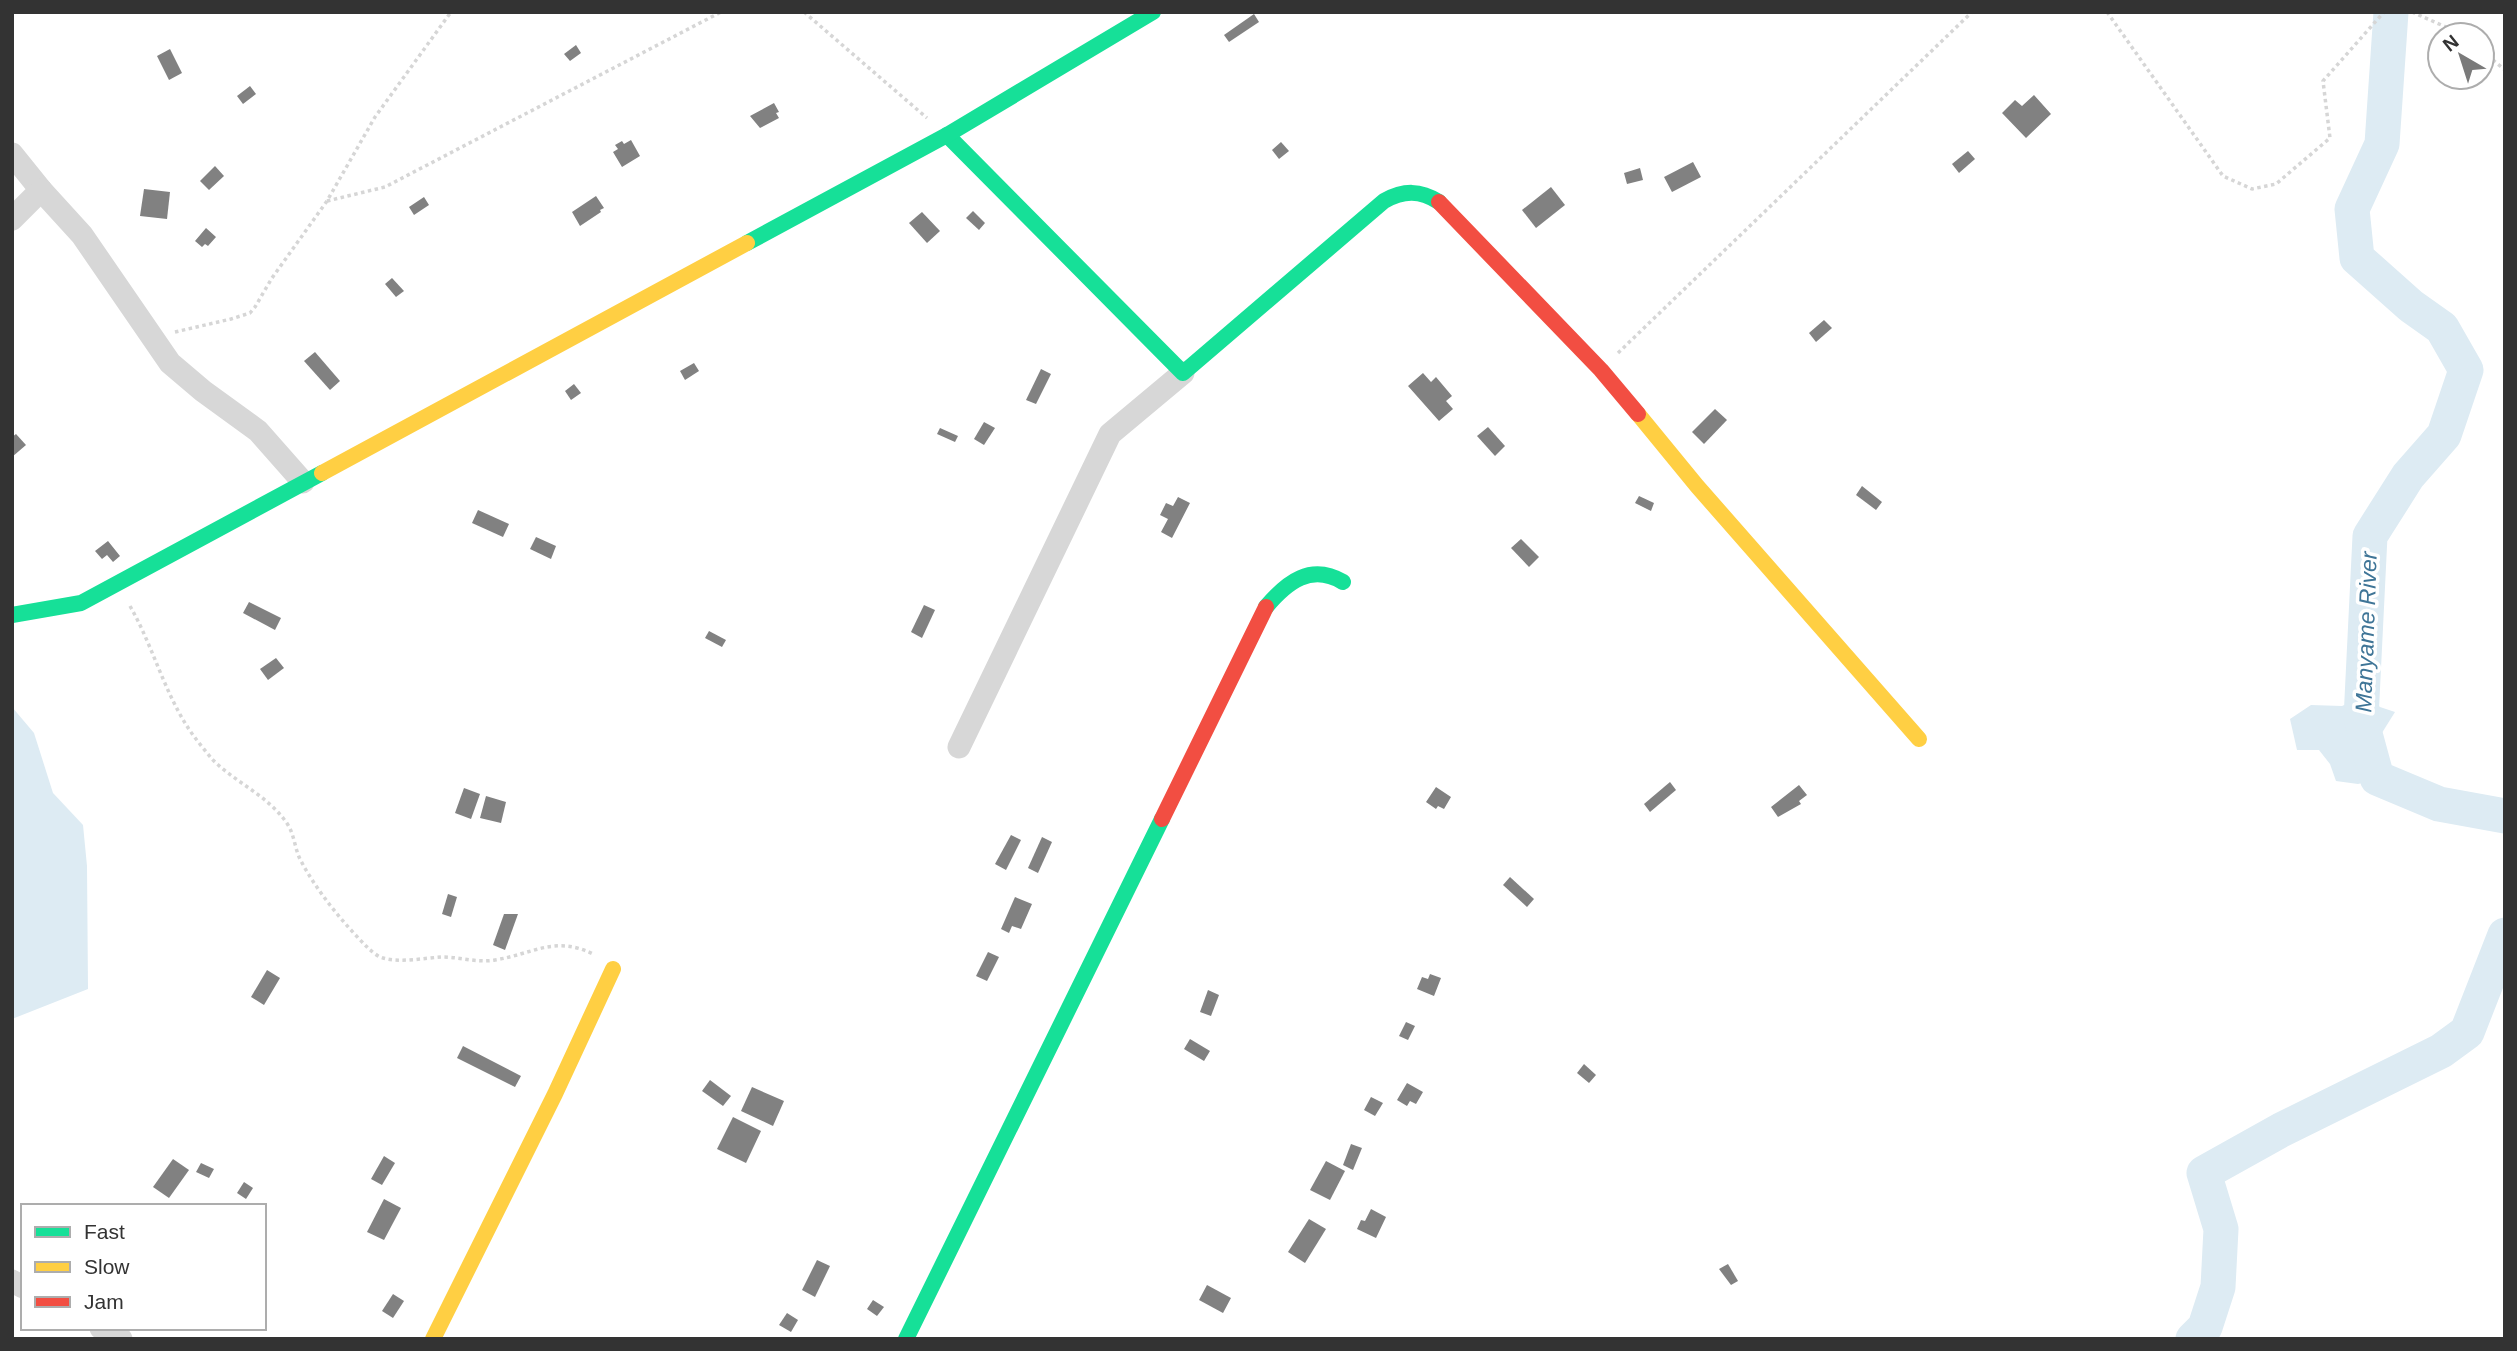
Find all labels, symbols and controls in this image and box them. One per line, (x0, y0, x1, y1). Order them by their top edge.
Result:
north arrow (2426, 21, 2496, 91)
text: N (2439, 31, 2463, 56)
water label: Manyame River (2350, 550, 2382, 713)
legend (21, 1204, 266, 1330)
text: Fast (84, 1220, 125, 1243)
text: Slow (84, 1255, 130, 1278)
text: Jam (84, 1290, 124, 1313)

